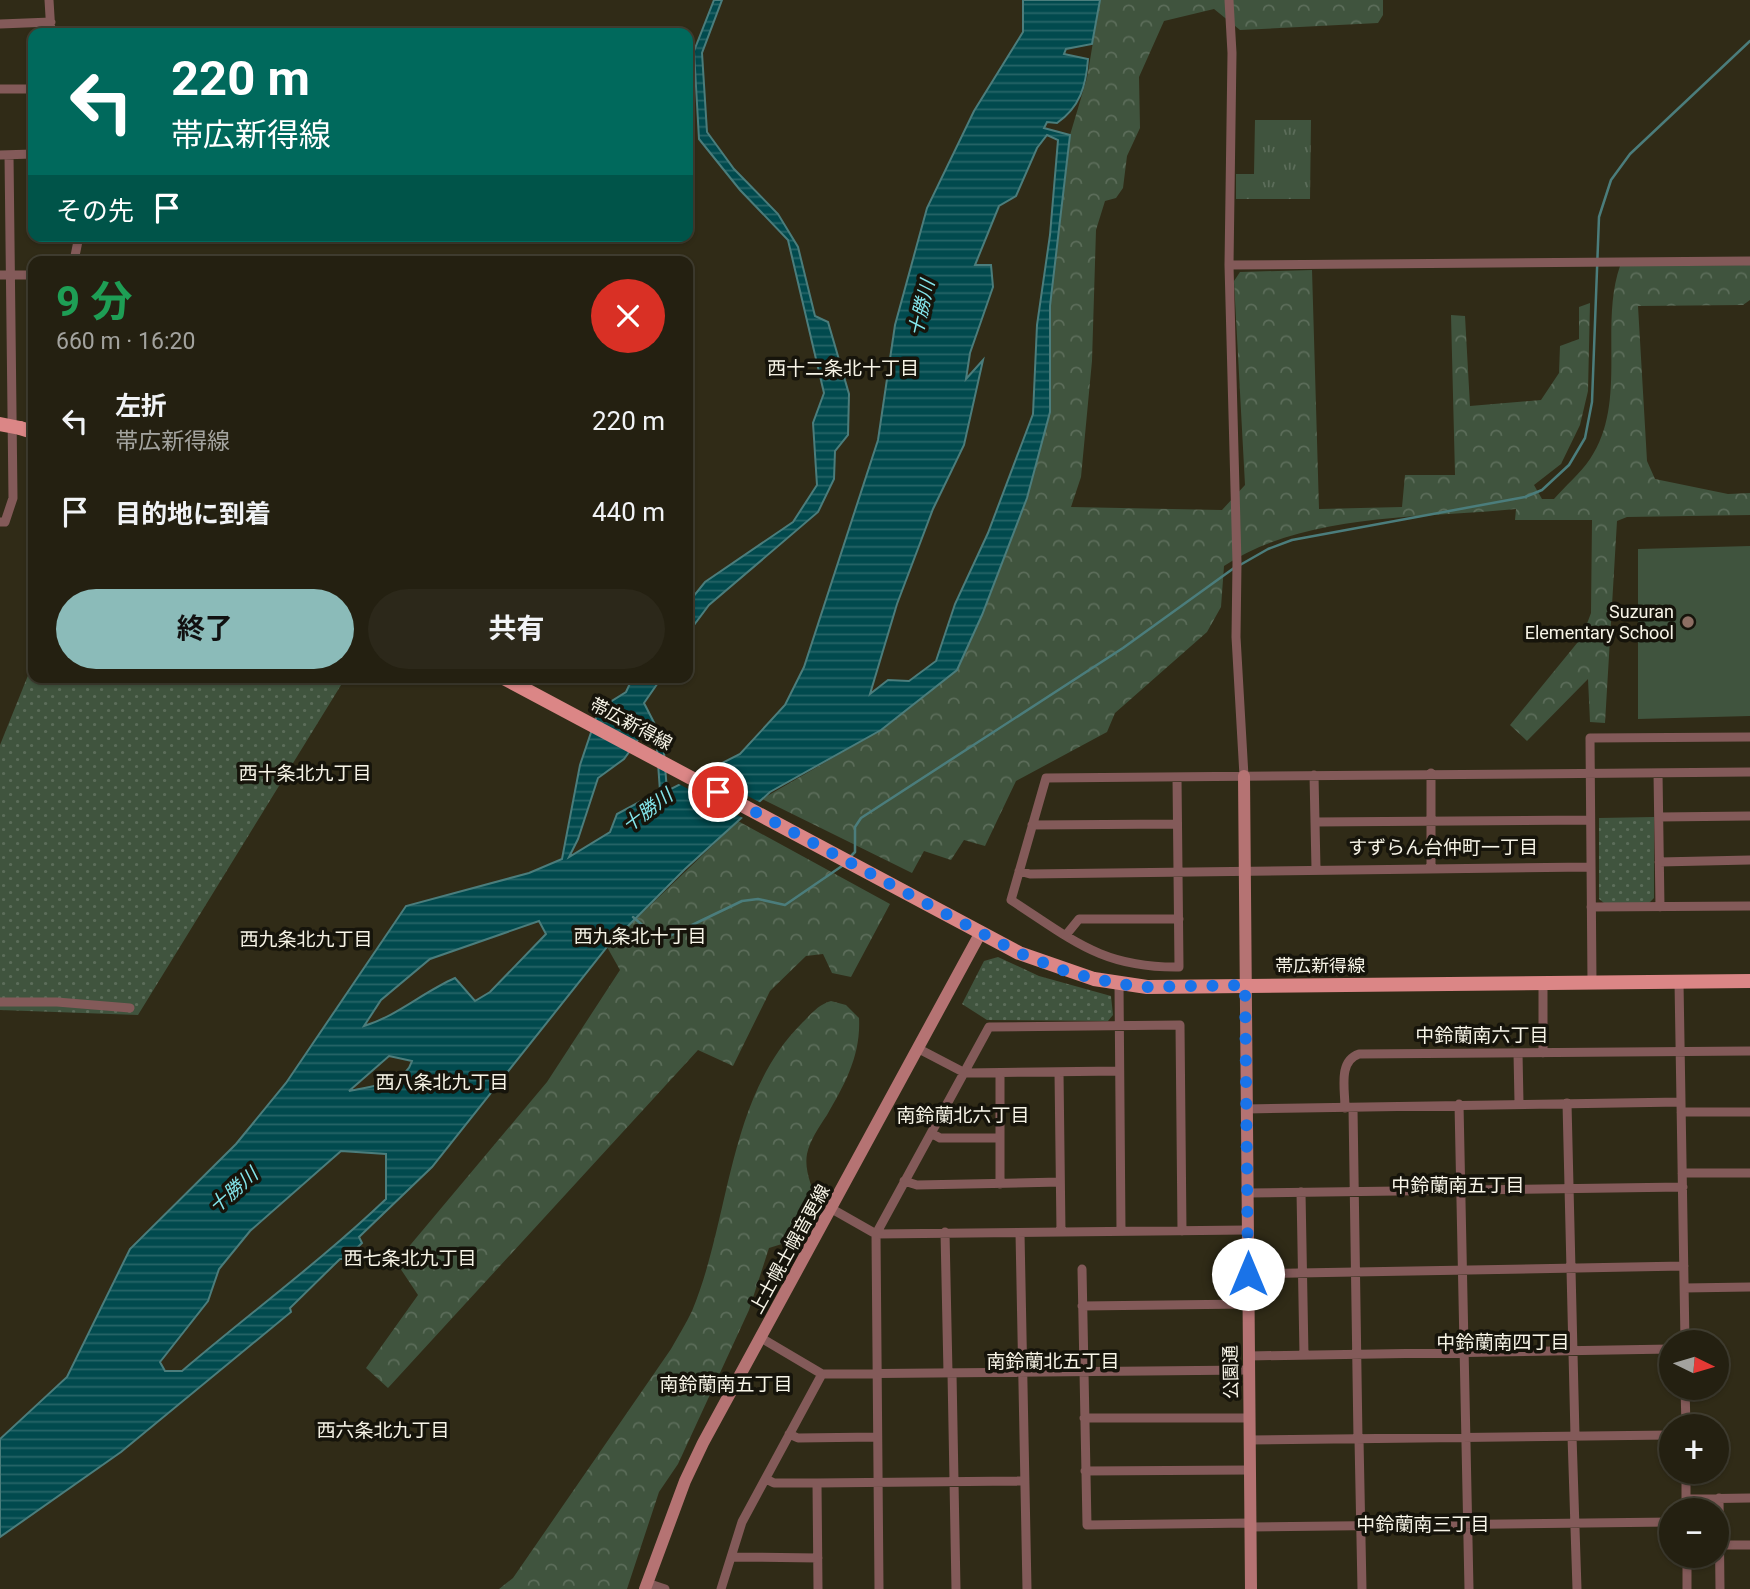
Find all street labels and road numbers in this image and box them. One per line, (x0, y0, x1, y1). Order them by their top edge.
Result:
street label: 帯広新得線 (587, 693, 676, 754)
street label: 帯広新得線 (1275, 955, 1365, 976)
street label: 上士幌士幌音更線 (745, 1181, 834, 1317)
street label: 公園通 (1220, 1345, 1241, 1399)

